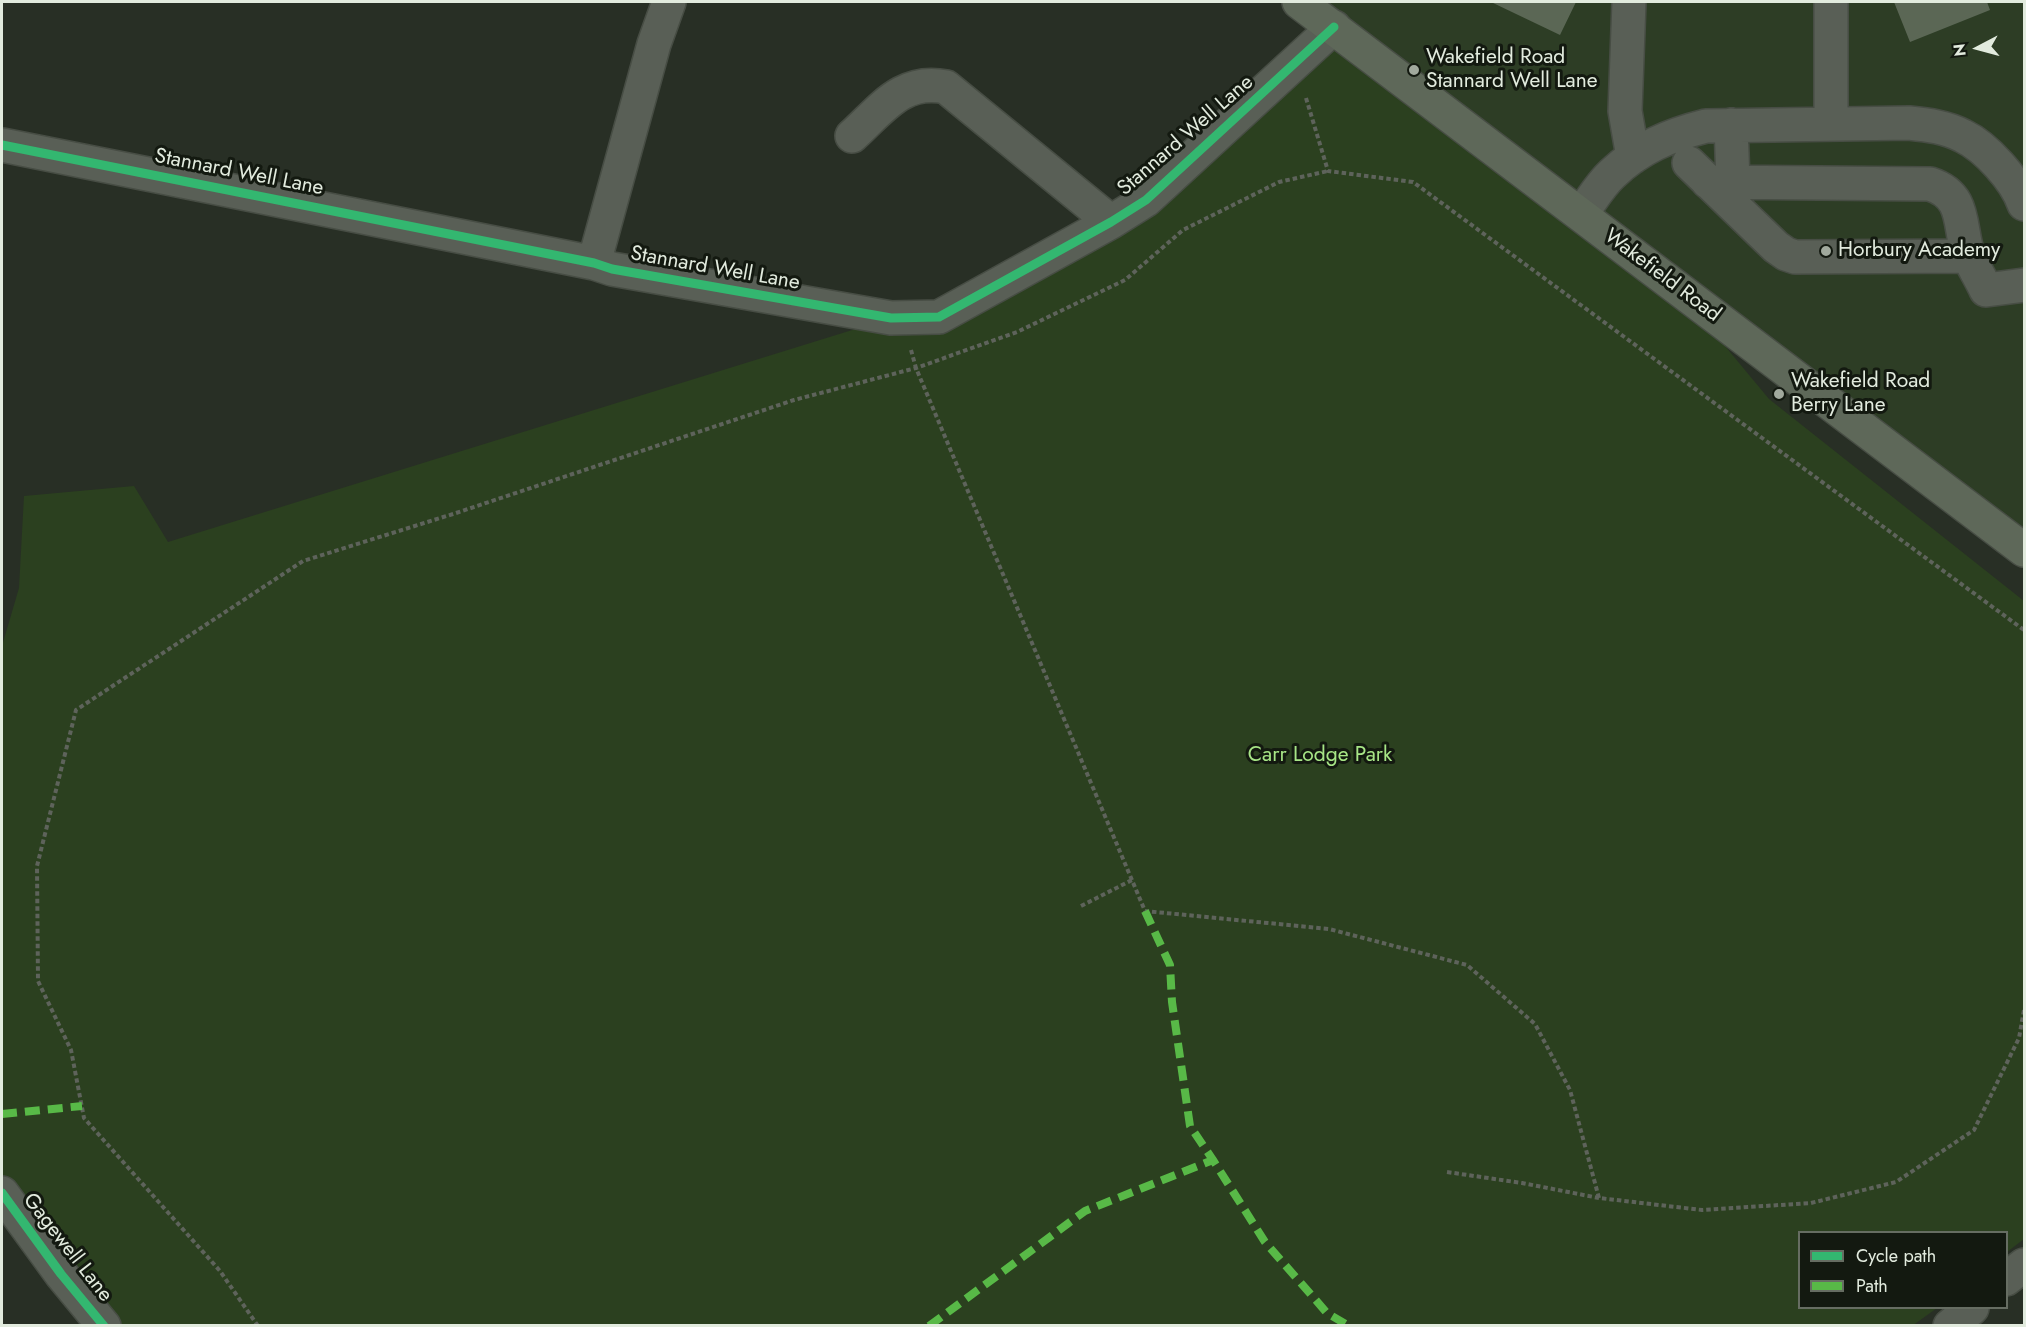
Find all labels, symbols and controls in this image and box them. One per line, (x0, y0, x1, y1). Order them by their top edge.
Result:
north arrow (1948, 18, 2008, 78)
text: N (1947, 42, 1972, 57)
place label: Wakefield Road Stannard Well Lane (1426, 45, 1598, 95)
marker: Wakefield Road Stannard Well Lane (1407, 63, 1421, 77)
street label: Stannard Well Lane (1113, 70, 1259, 202)
street label: Stannard Well Lane (152, 144, 326, 202)
street label: Wakefield Road (1599, 224, 1725, 328)
place label: Horbury Academy (1838, 238, 2000, 264)
street label: Stannard Well Lane (628, 242, 802, 296)
marker: Horbury Academy (1819, 244, 1833, 258)
place label: Wakefield Road Berry Lane (1791, 369, 1930, 419)
marker: Wakefield Road Berry Lane (1772, 387, 1786, 401)
park label: Carr Lodge Park (1248, 743, 1392, 769)
street label: Gagewell Lane (17, 1189, 117, 1307)
legend (1798, 1231, 2008, 1309)
text: Cycle path (1856, 1243, 1936, 1269)
text: Path (1856, 1273, 1888, 1299)

